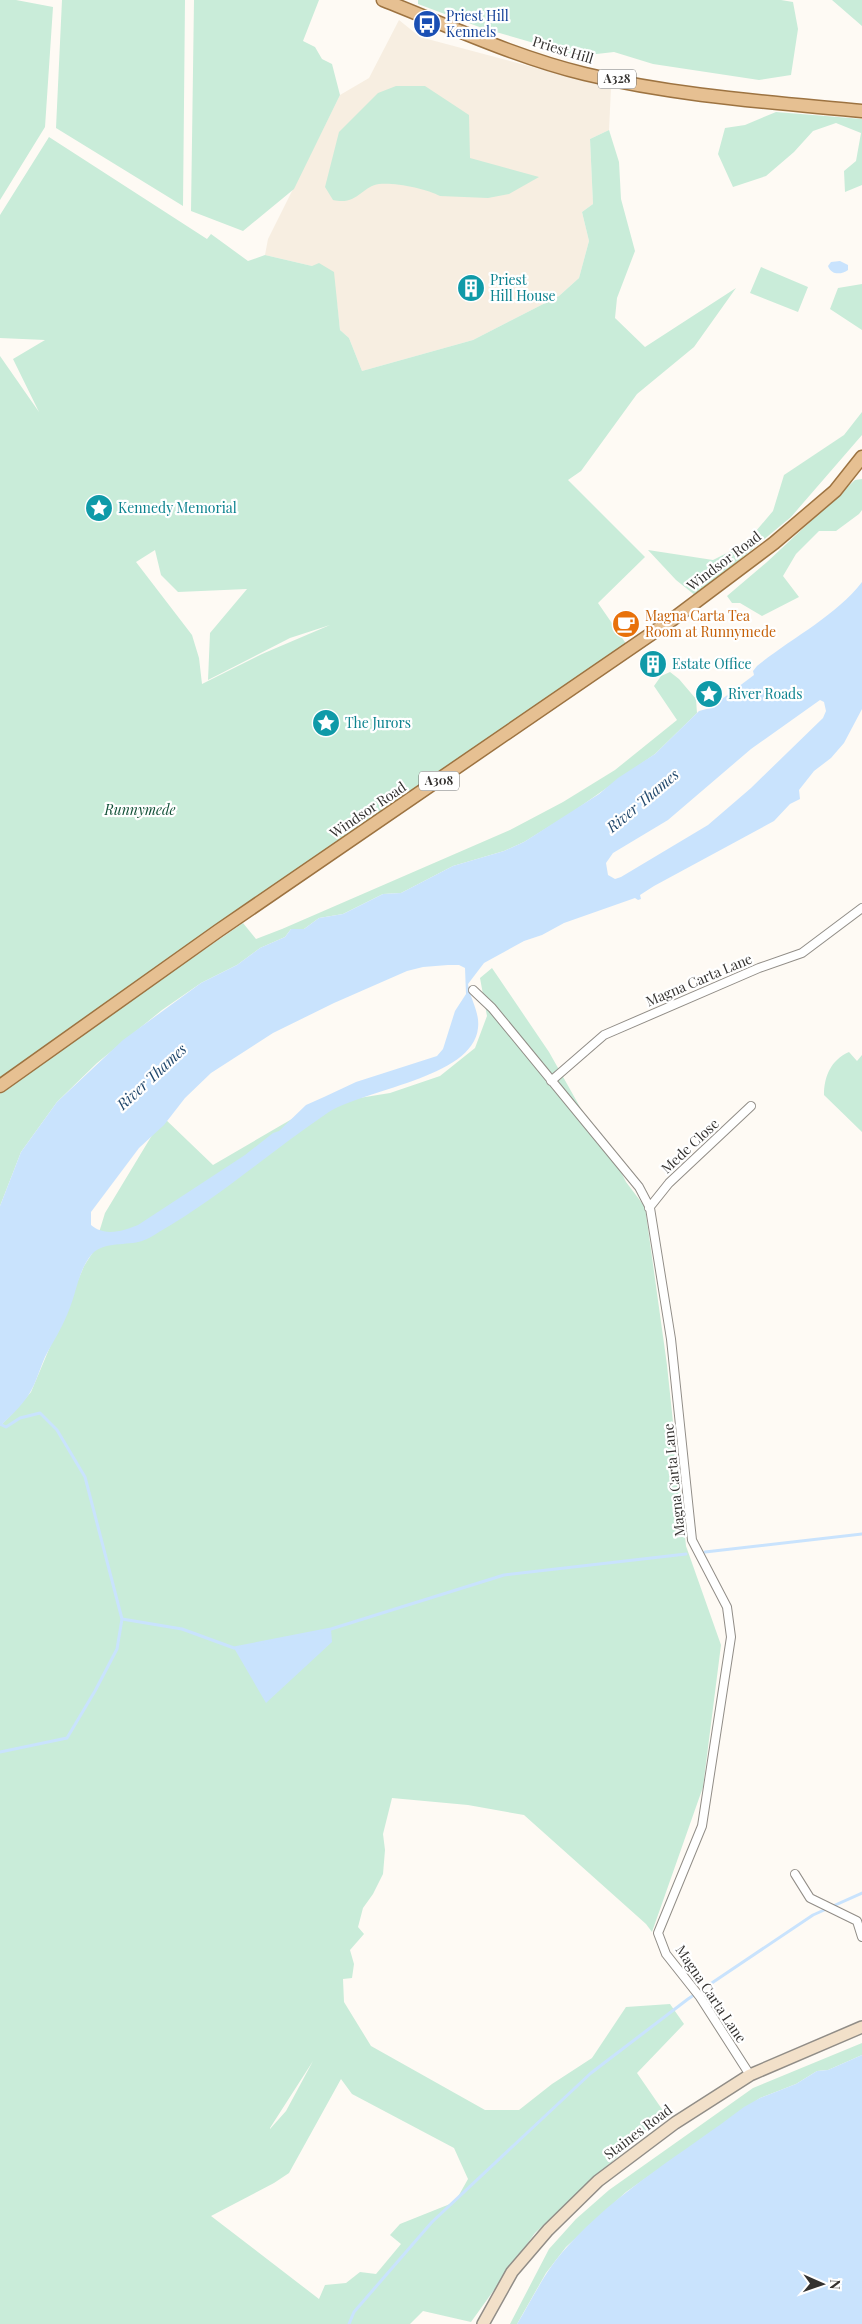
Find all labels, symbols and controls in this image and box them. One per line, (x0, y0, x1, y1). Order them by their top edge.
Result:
place label: Priest Hill Kennels (446, 6, 509, 41)
bus stop icon: Priest Hill Kennels (412, 9, 442, 39)
street label: Priest Hill (530, 31, 596, 68)
road number: A328 (598, 70, 636, 88)
place label: Priest Hill House (490, 270, 556, 305)
building icon: Priest Hill House (456, 273, 486, 303)
place icon: Kennedy Memorial (84, 493, 114, 523)
place label: Kennedy Memorial (118, 498, 237, 517)
street label: Windsor Road (682, 526, 765, 595)
place label: Magna Carta Tea Room at Runnymede (645, 606, 776, 641)
cafe icon: Magna Carta Tea Room at Runnymede (611, 609, 641, 639)
building icon: Estate Office (638, 649, 668, 679)
place label: Estate Office (672, 654, 752, 673)
place icon: River Roads (694, 679, 724, 709)
place label: River Roads (728, 684, 803, 703)
place icon: The Jurors (311, 708, 341, 738)
place label: The Jurors (345, 713, 411, 732)
water label: River Thames (601, 764, 683, 837)
road number: A308 (419, 771, 459, 790)
street label: Windsor Road (325, 777, 410, 843)
park label: Runnymede (103, 800, 176, 819)
street label: Magna Carta Lane (643, 949, 755, 1011)
water label: River Thames (111, 1039, 191, 1114)
street label: Mede Close (657, 1114, 723, 1177)
street label: Magna Carta Lane (658, 1422, 689, 1538)
street label: Magna Carta Lane (672, 1941, 751, 2046)
street label: Staines Road (600, 2100, 676, 2163)
north arrow (797, 2259, 847, 2309)
text: N (826, 2279, 845, 2290)

